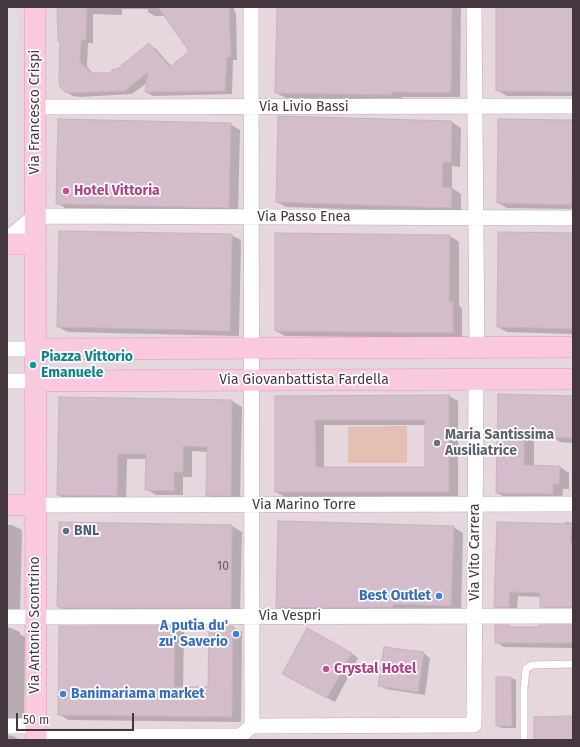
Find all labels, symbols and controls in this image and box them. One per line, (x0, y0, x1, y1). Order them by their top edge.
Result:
street label: Via Francesco Crispi (27, 50, 43, 174)
street label: Via Livio Bassi (259, 99, 349, 115)
place label: Hotel Vittoria (74, 183, 160, 199)
marker: Hotel Vittoria (61, 186, 71, 196)
street label: Via Passo Enea (257, 209, 351, 225)
place label: Piazza Vittorio Emanuele (41, 349, 133, 382)
marker: Piazza Vittorio Emanuele (28, 360, 38, 370)
street label: Via Giovanbattista Fardella (219, 372, 389, 388)
place label: Maria Santissima Ausiliatrice (445, 427, 554, 460)
marker: Maria Santissima Ausiliatrice (432, 438, 442, 448)
street label: Via Marino Torre (252, 497, 356, 513)
street label: Via Vito Carrera (467, 503, 483, 601)
place label: BNL (74, 523, 99, 539)
marker: BNL (61, 526, 71, 536)
street label: Via Antonio Scontrino (27, 556, 43, 694)
house number: 10 (217, 560, 229, 574)
place label: Best Outlet (359, 588, 431, 604)
marker: Best Outlet (434, 591, 444, 601)
street label: Via Vespri (259, 608, 321, 624)
place label: A putia du' zu' Saverio (159, 618, 228, 650)
marker: A putia du' zu' Saverio (231, 629, 241, 639)
place label: Crystal Hotel (334, 661, 416, 677)
marker: Crystal Hotel (321, 664, 331, 674)
place label: Banimariama market (71, 686, 205, 702)
marker: Banimariama market (58, 689, 68, 699)
scale bar (18, 705, 136, 731)
text: 50 m (23, 713, 49, 727)

